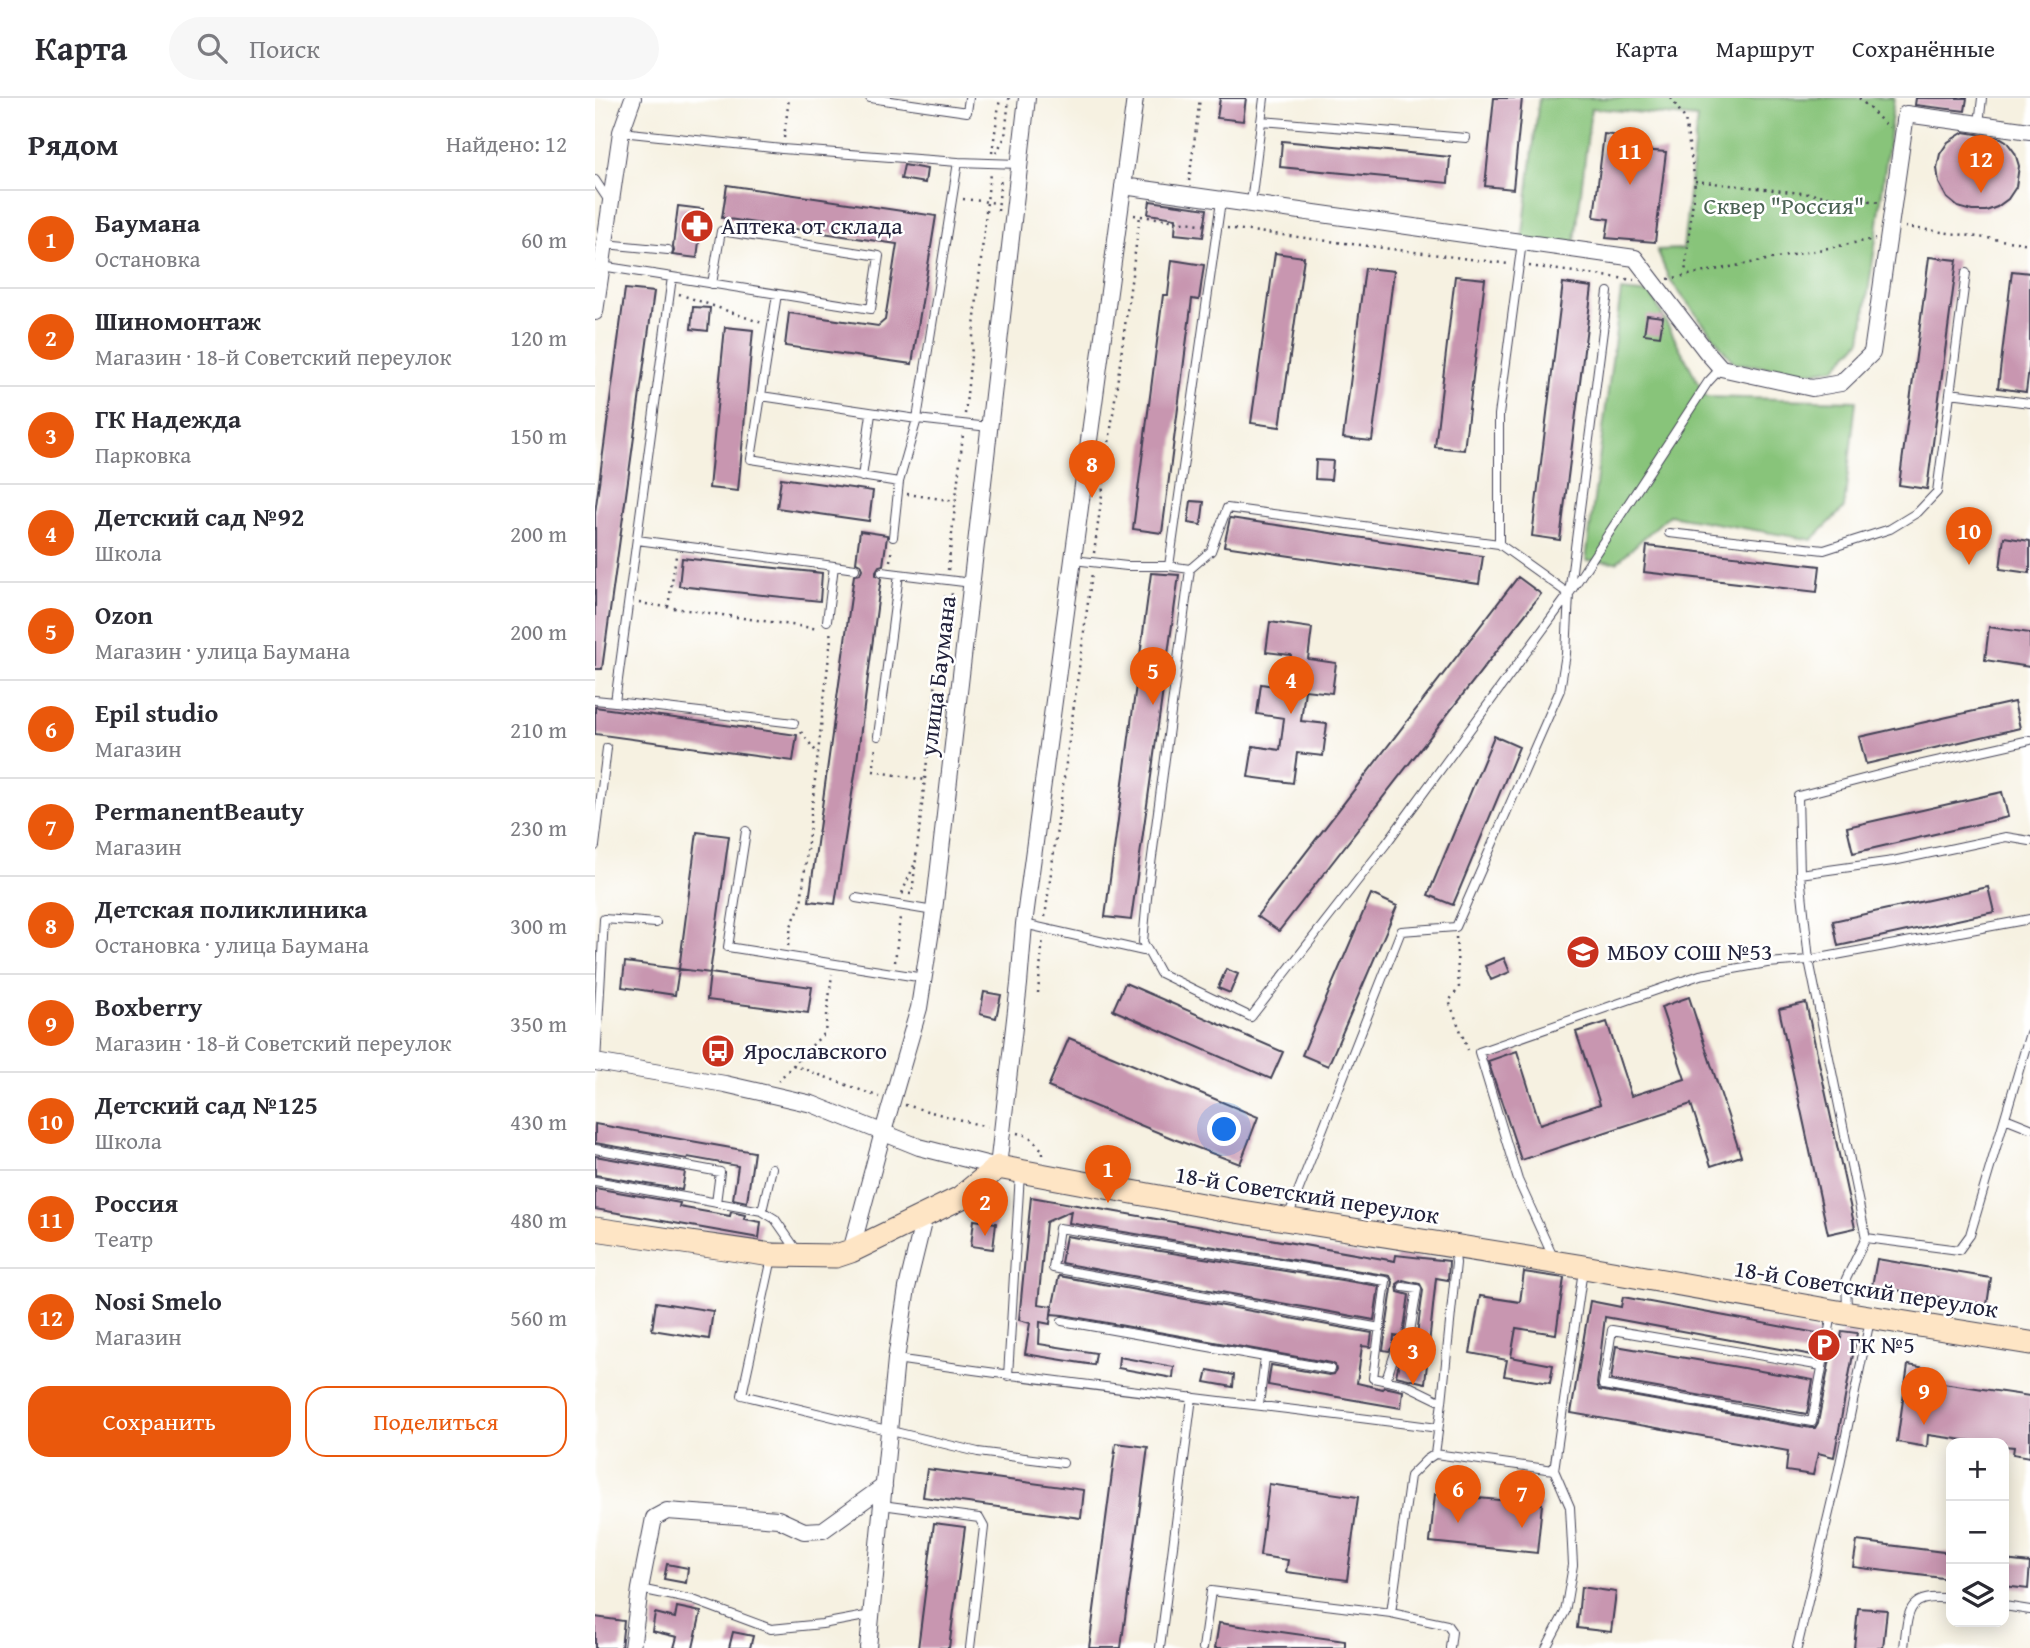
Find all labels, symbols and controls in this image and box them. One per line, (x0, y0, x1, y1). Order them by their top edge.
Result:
search box (169, 17, 659, 80)
text: Карта (35, 24, 127, 72)
icon: search (193, 29, 231, 67)
text: Поиск (249, 29, 320, 68)
text: Карта (1616, 31, 1678, 66)
text: Маршрут (1716, 31, 1814, 66)
text: Сохранённые (1852, 31, 1995, 66)
text: Рядом (28, 122, 119, 166)
text: Найдено: 12 (446, 127, 567, 160)
pin: 11 (1607, 127, 1653, 185)
pin: 12 (1958, 135, 2004, 193)
park label: Сквер "Россия" (1704, 188, 1864, 223)
text: Баумана (95, 203, 200, 242)
pharmacy icon: Аптека от склада (678, 207, 716, 245)
place label: Аптека от склада (721, 208, 903, 243)
text: 1 (45, 223, 57, 256)
text: 60 m (521, 223, 567, 256)
text: Остановка (95, 242, 201, 275)
text: Шиномонтаж (95, 301, 261, 340)
text: 2 (45, 321, 57, 354)
text: 120 m (510, 321, 567, 354)
text: Магазин · 18-й Советский переулок (95, 340, 452, 373)
text: ГК Надежда (95, 399, 241, 438)
text: 3 (45, 419, 57, 452)
text: 150 m (510, 419, 567, 452)
text: Парковка (95, 438, 191, 471)
pin: 8 (1069, 440, 1115, 498)
text: Детский сад №92 (95, 497, 305, 536)
pin: 10 (1946, 507, 1992, 565)
text: 4 (45, 517, 57, 550)
text: 200 m (510, 517, 567, 550)
text: Школа (95, 536, 162, 569)
street label: улица Баумана (910, 593, 965, 759)
text: Ozon (95, 595, 153, 634)
text: 5 (45, 615, 57, 648)
text: 200 m (510, 615, 567, 648)
text: Магазин · улица Баумана (95, 634, 350, 667)
pin: 5 (1130, 647, 1176, 705)
pin: 4 (1268, 656, 1314, 714)
text: Epil studio (95, 693, 218, 732)
text: 6 (45, 713, 57, 746)
text: 210 m (510, 713, 567, 746)
text: Магазин (95, 732, 182, 765)
text: PermanentBeauty (95, 791, 304, 830)
text: 7 (45, 811, 57, 844)
text: 230 m (510, 811, 567, 844)
text: Магазин (95, 830, 182, 863)
text: Детская поликлиника (95, 889, 368, 928)
text: 8 (45, 909, 57, 942)
text: 300 m (510, 909, 567, 942)
text: Остановка · улица Баумана (95, 928, 369, 961)
school or university icon: МБОУ СОШ №53 (1564, 933, 1602, 971)
place label: МБОУ СОШ №53 (1607, 934, 1773, 969)
text: Boxberry (95, 987, 202, 1026)
text: 9 (45, 1007, 57, 1040)
text: 350 m (510, 1007, 567, 1040)
text: Магазин · 18-й Советский переулок (95, 1026, 452, 1059)
bus stop icon: Ярославского (699, 1032, 737, 1070)
place label: Ярославского (742, 1033, 887, 1068)
text: Детский сад №125 (95, 1085, 318, 1124)
text: 10 (39, 1105, 63, 1138)
text: 430 m (510, 1105, 567, 1138)
your location (1207, 1112, 1241, 1146)
text: Школа (95, 1124, 162, 1157)
pin: 1 (1085, 1145, 1131, 1203)
street label: 18-й Советский переулок (1172, 1156, 1442, 1233)
pin: 2 (962, 1178, 1008, 1236)
text: Россия (95, 1183, 178, 1222)
text: 11 (39, 1203, 63, 1236)
text: 480 m (510, 1203, 567, 1236)
text: Театр (95, 1222, 153, 1255)
street label: 18-й Советский переулок (1731, 1250, 2001, 1327)
text: Nosi Smelo (95, 1281, 222, 1320)
text: 12 (39, 1301, 63, 1334)
text: 560 m (510, 1301, 567, 1334)
text: Магазин (95, 1320, 182, 1353)
parking icon: ГК №5 (1805, 1326, 1843, 1364)
pin: 3 (1390, 1327, 1436, 1385)
place label: ГК №5 (1849, 1327, 1915, 1362)
pin: 9 (1901, 1367, 1947, 1425)
button: Сохранить (28, 1386, 291, 1457)
button: Поделиться (305, 1386, 567, 1457)
map controls (1946, 1438, 2009, 1627)
button: + (1946, 1438, 2009, 1501)
pin: 6 (1435, 1465, 1481, 1523)
pin: 7 (1499, 1470, 1545, 1528)
button: − (1946, 1501, 2009, 1564)
button: layers (1946, 1564, 2009, 1627)

